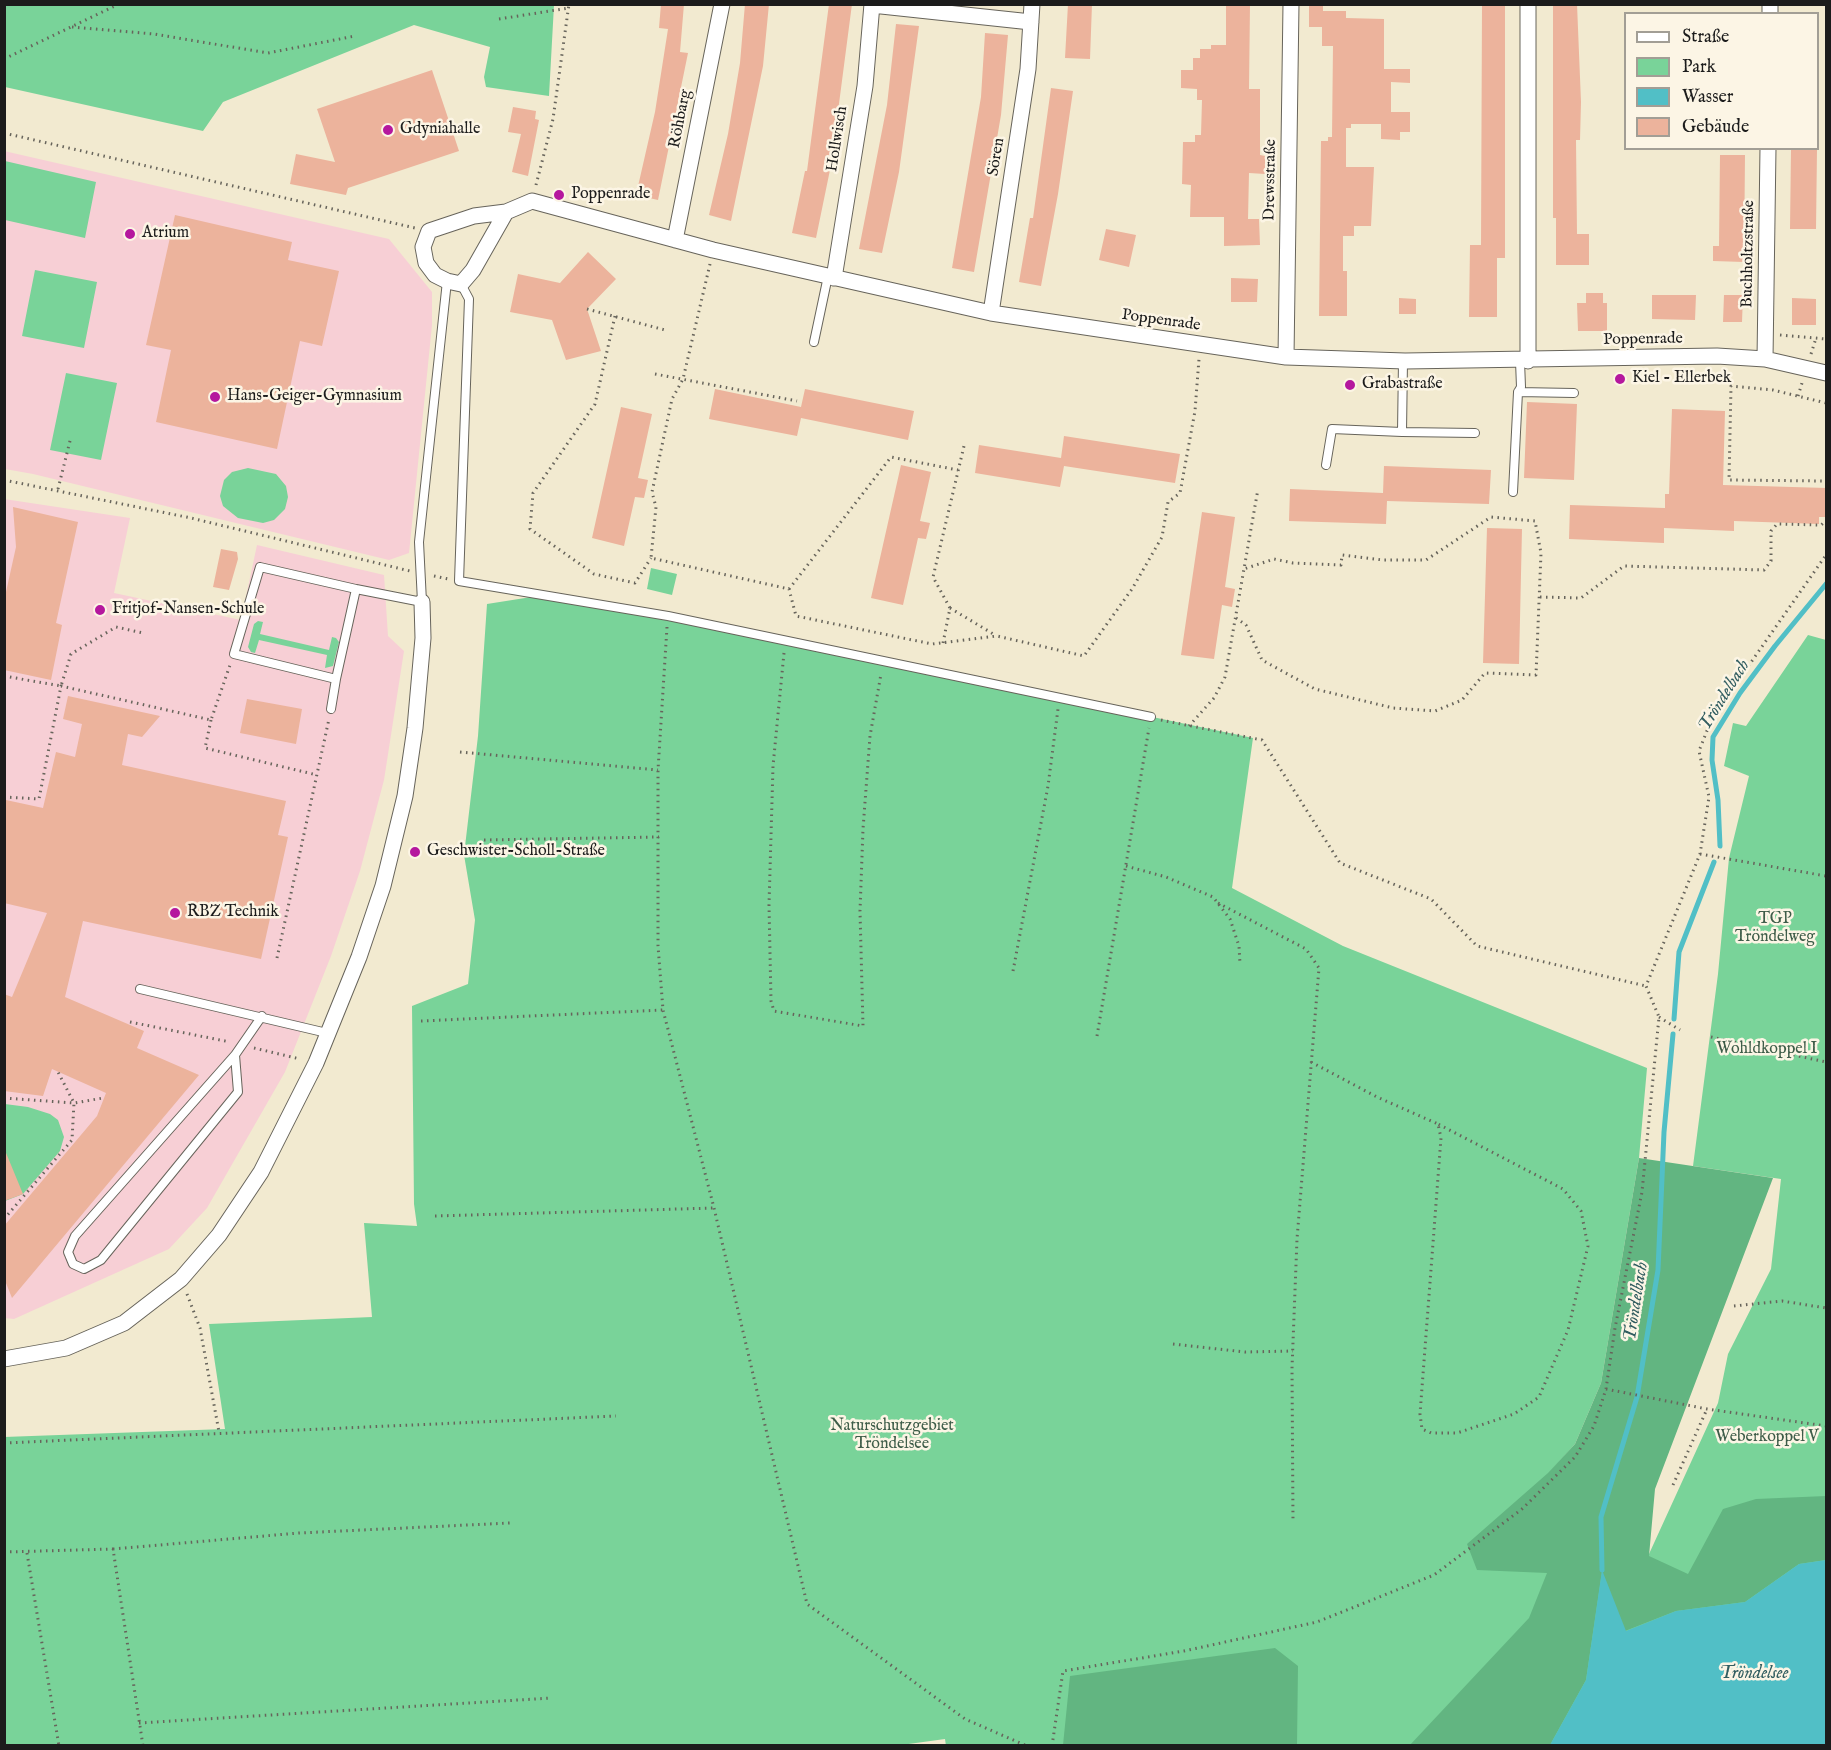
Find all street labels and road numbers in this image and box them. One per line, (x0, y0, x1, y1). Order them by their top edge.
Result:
street label: Röhbarg (666, 88, 696, 150)
street label: Hollwisch (823, 105, 853, 173)
street label: Sören (985, 136, 1009, 178)
street label: Drewsstraße (1261, 139, 1281, 221)
street label: Buchholtzstraße (1738, 200, 1760, 308)
street label: Poppenrade (1120, 306, 1202, 336)
street label: Poppenrade (1603, 330, 1683, 350)

